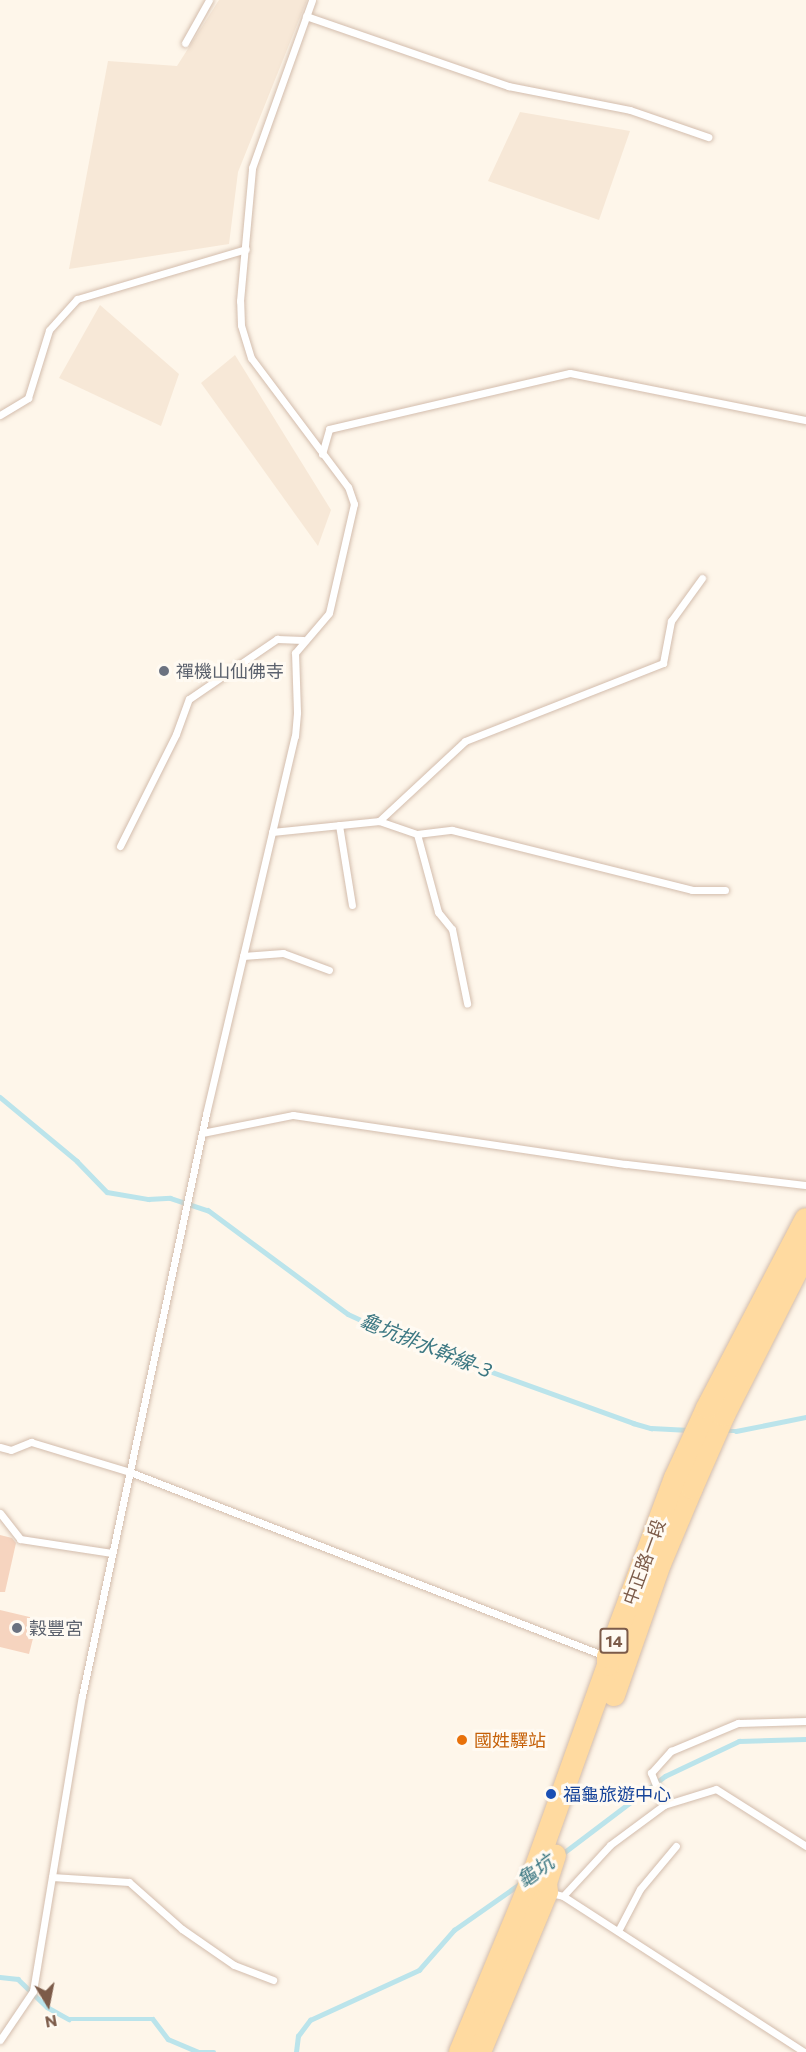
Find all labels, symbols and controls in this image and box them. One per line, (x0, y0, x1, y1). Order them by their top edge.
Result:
place label: 禪機山仙佛寺 (176, 660, 284, 682)
marker: 禪機山仙佛寺 (157, 664, 171, 678)
water label: 龜坑排水幹線-3 (357, 1308, 495, 1382)
street label: 中正路一段 (618, 1516, 670, 1608)
place label: 穀豐宮 (29, 1617, 83, 1639)
marker: 穀豐宮 (10, 1621, 24, 1635)
road number: 14 (599, 1628, 629, 1654)
place label: 國姓驛站 (474, 1729, 546, 1751)
marker: 國姓驛站 (455, 1733, 469, 1747)
place label: 福龜旅遊中心 (563, 1783, 671, 1805)
marker: 福龜旅遊中心 (544, 1787, 558, 1801)
water label: 龜坑 (512, 1850, 558, 1892)
north arrow (18, 1974, 78, 2034)
text: N (44, 2012, 59, 2033)

